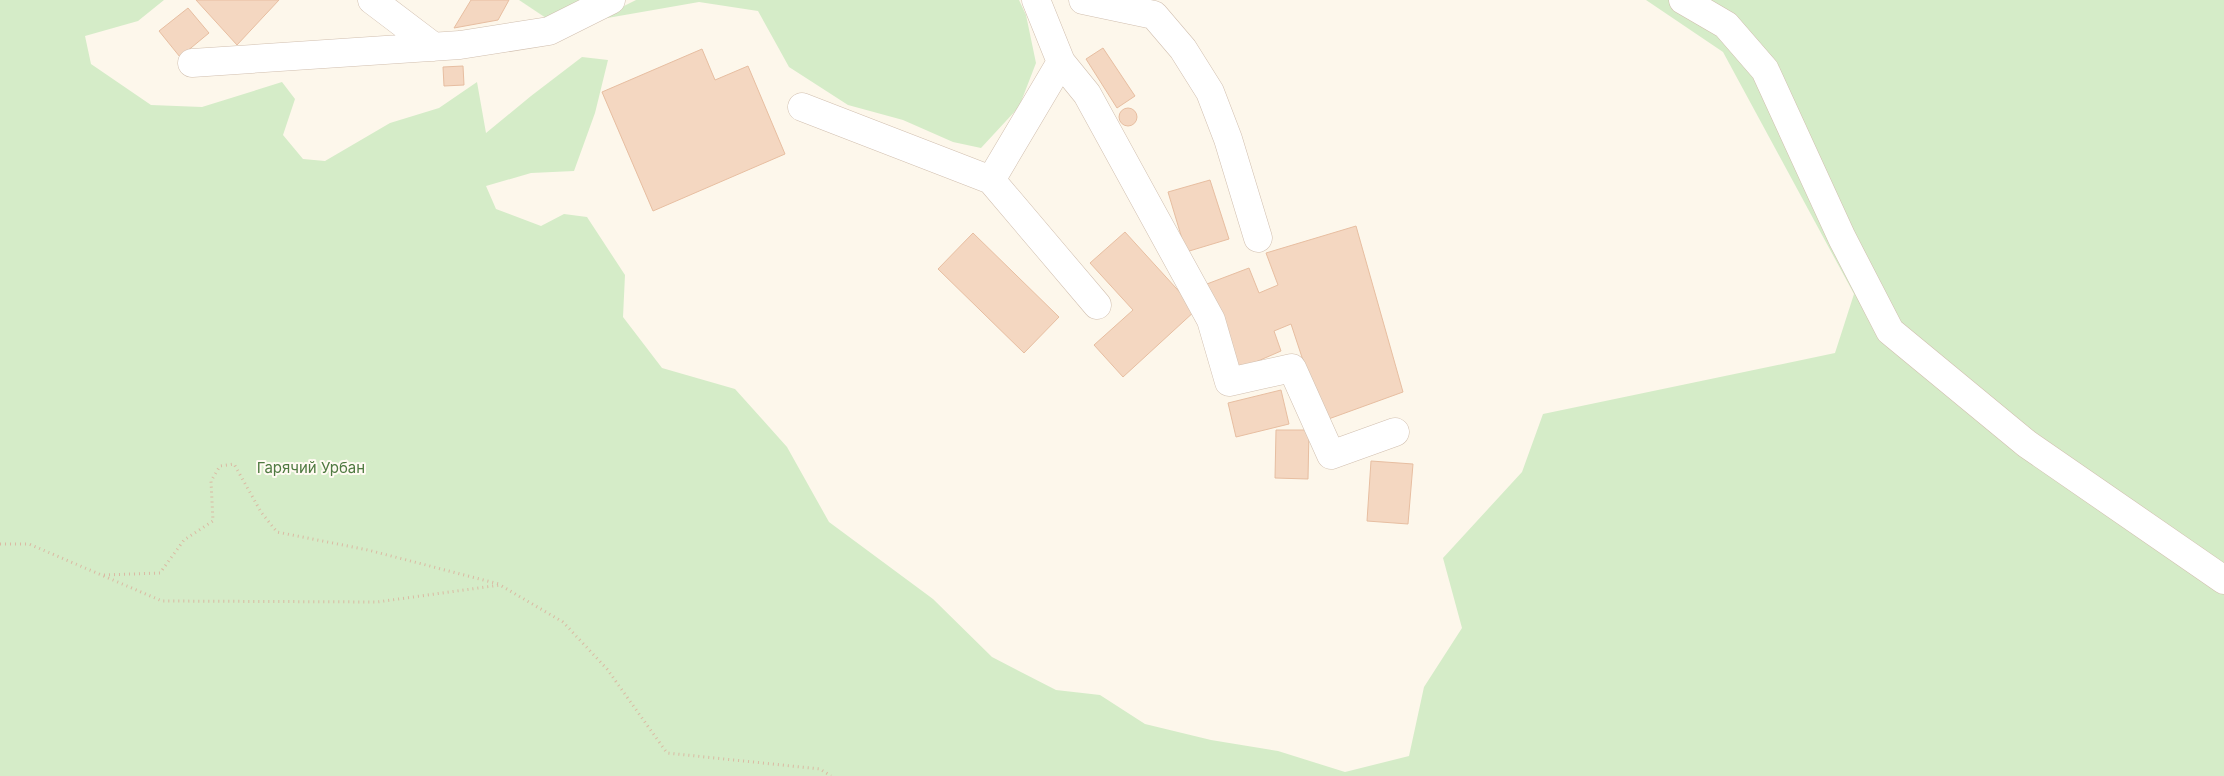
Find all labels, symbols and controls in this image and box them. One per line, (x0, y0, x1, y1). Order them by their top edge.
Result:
park label: Гарячий Урбан (257, 458, 365, 477)

